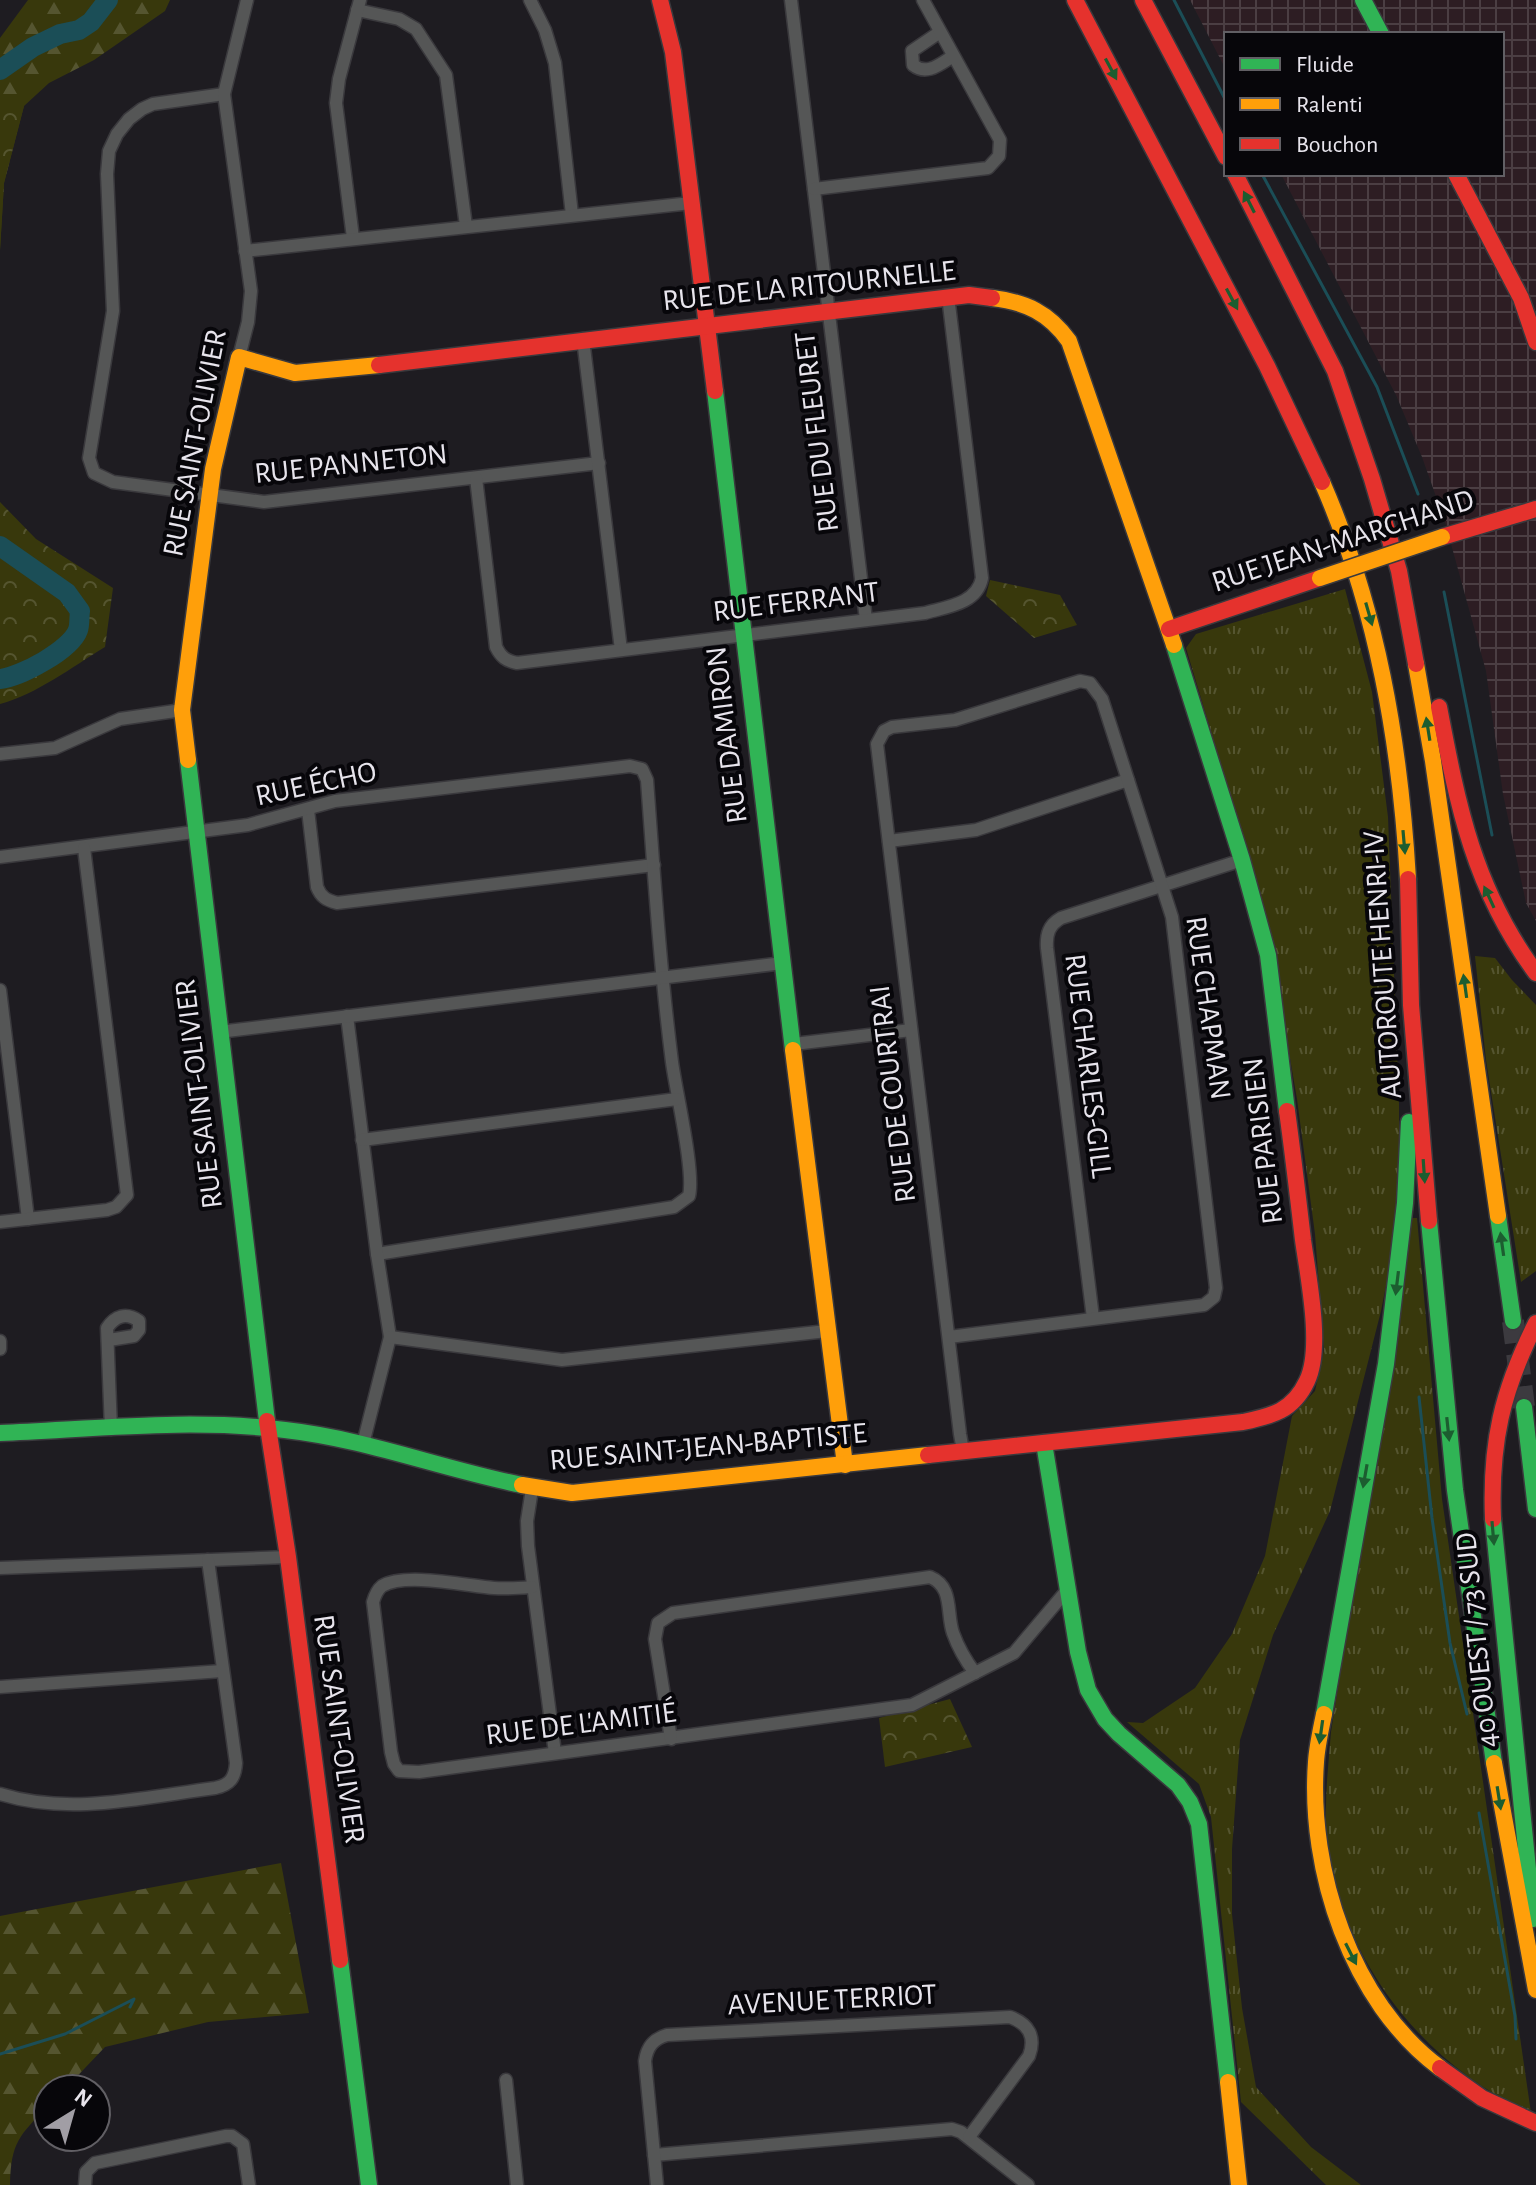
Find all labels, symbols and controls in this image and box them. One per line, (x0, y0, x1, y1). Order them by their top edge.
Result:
legend (1224, 32, 1504, 176)
text: Fluide (1296, 53, 1354, 77)
one-way arrow (1104, 58, 1118, 80)
text: Ralenti (1296, 93, 1363, 117)
text: Bouchon (1296, 133, 1378, 157)
one-way arrow (1243, 190, 1256, 213)
street label: RUE DE LA RITOURNELLE (661, 256, 957, 316)
one-way arrow (1225, 288, 1239, 310)
street label: RUE SAINT-OLIVIER (158, 327, 232, 559)
street label: RUE DU FLEURET (790, 330, 844, 534)
street label: RUE PANNETON (253, 439, 449, 489)
street label: RUE JEAN-MARCHAND (1208, 484, 1478, 598)
street label: RUE FERRANT (711, 577, 881, 627)
one-way arrow (1363, 602, 1376, 626)
street label: RUE DAMIRON (701, 645, 753, 825)
one-way arrow (1421, 716, 1434, 741)
street label: RUE ÉCHO (252, 755, 379, 811)
street label: AUTOROUTE HENRI-IV (1359, 830, 1407, 1100)
one-way arrow (1398, 830, 1411, 855)
one-way arrow (1482, 885, 1496, 908)
street label: RUE CHAPMAN (1180, 914, 1236, 1102)
street label: RUE CHARLES-GILL (1059, 952, 1117, 1180)
one-way arrow (1458, 973, 1471, 998)
street label: RUE SAINT-OLIVIER (170, 978, 228, 1210)
street label: RUE DE COURTRAI (865, 984, 921, 1204)
street label: RUE PARISIEN (1238, 1056, 1288, 1226)
one-way arrow (1418, 1158, 1431, 1184)
one-way arrow (1495, 1231, 1508, 1256)
one-way arrow (1390, 1270, 1403, 1295)
one-way arrow (1442, 1417, 1455, 1442)
street label: RUE SAINT-JEAN-BAPTISTE (548, 1418, 868, 1476)
one-way arrow (1359, 1464, 1371, 1489)
one-way arrow (1487, 1520, 1500, 1545)
street label: 40 OUEST / 73 SUD (1451, 1531, 1503, 1749)
street label: RUE SAINT-OLIVIER (308, 1613, 370, 1845)
street label: RUE DE L'AMITIÉ (484, 1695, 678, 1751)
one-way arrow (1314, 1720, 1327, 1745)
one-way arrow (1494, 1786, 1506, 1811)
one-way arrow (1345, 1942, 1358, 1965)
street label: AVENUE TERRIOT (727, 1980, 938, 2020)
north arrow (32, 2073, 112, 2153)
text: N (71, 2084, 96, 2111)

